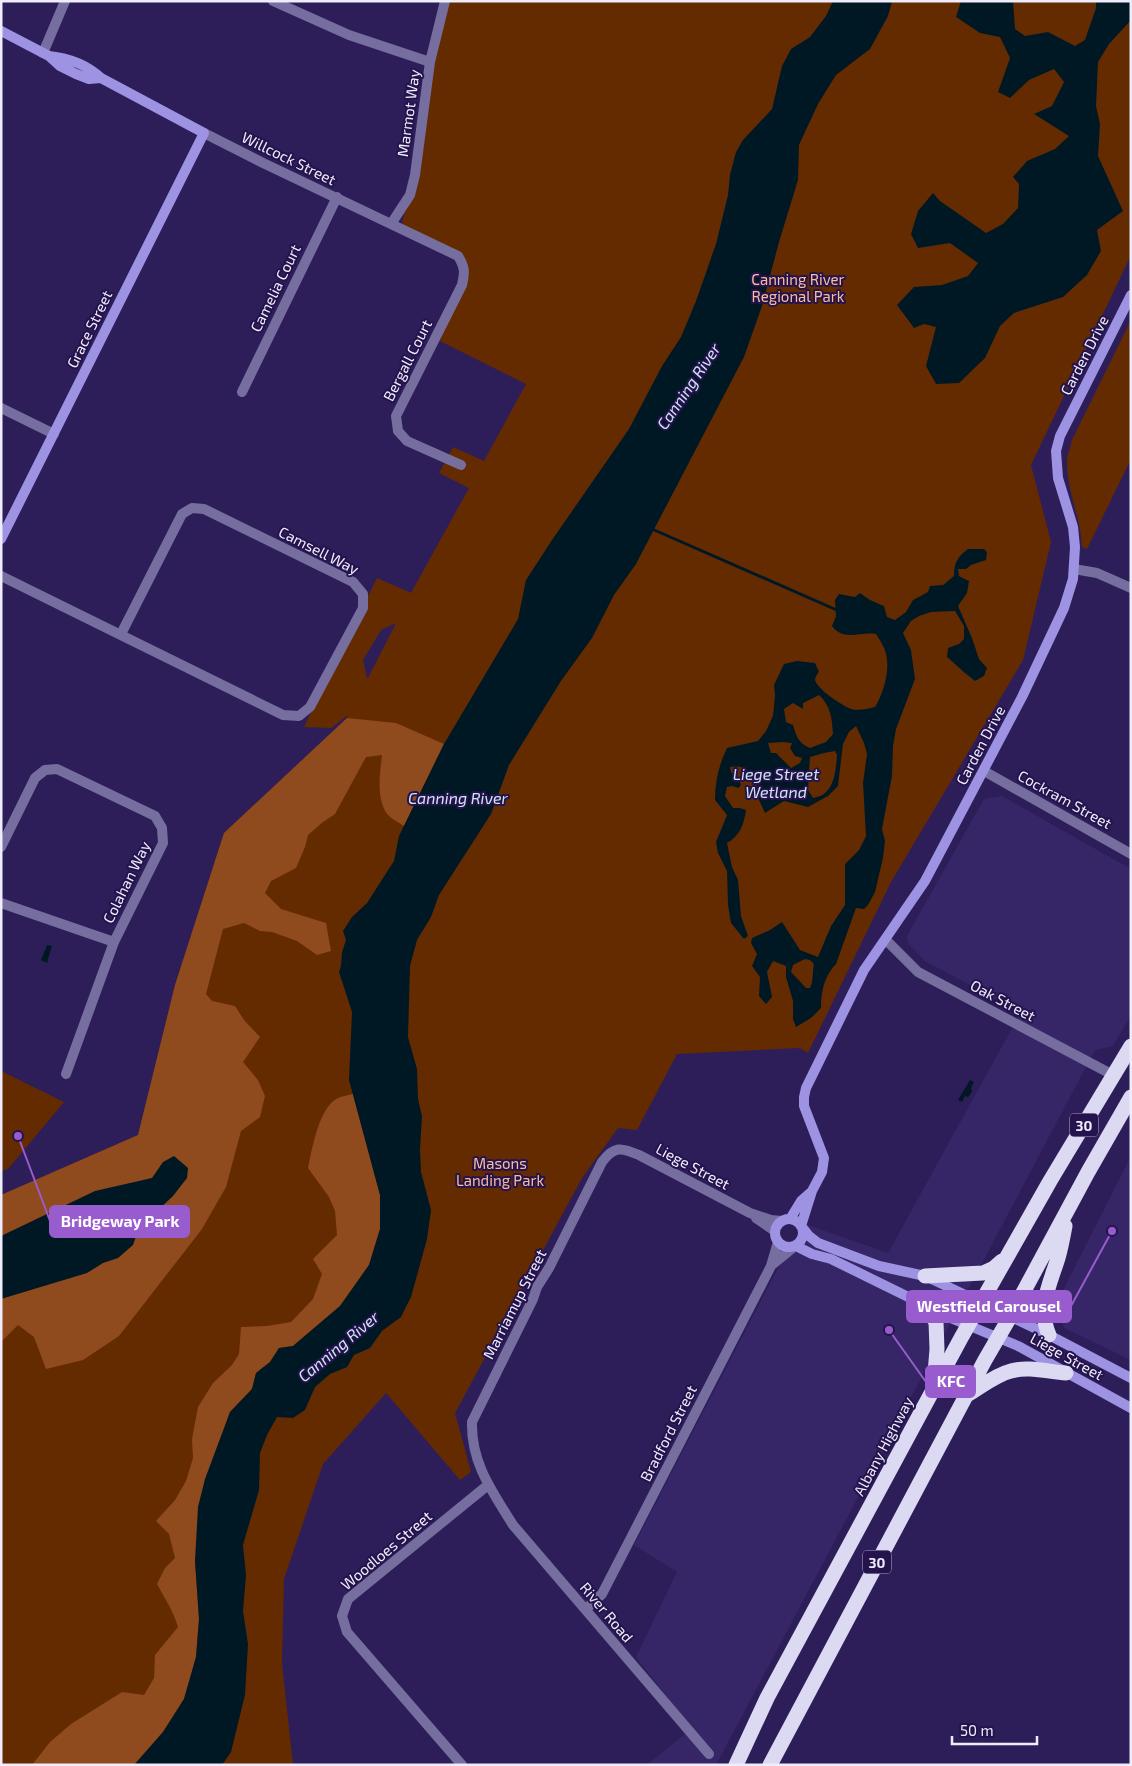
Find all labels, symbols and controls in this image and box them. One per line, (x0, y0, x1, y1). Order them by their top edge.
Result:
street label: Marmot Way (393, 68, 423, 158)
street label: Willcock Street (239, 127, 339, 189)
street label: Camelia Court (246, 241, 304, 335)
park label: Canning River Regional Park (751, 270, 845, 305)
street label: Grace Street (63, 287, 116, 371)
street label: Carden Drive (1056, 312, 1112, 398)
street label: Bergall Court (379, 316, 435, 404)
water label: Canning River (652, 339, 724, 433)
street label: Camsell Way (276, 522, 362, 578)
street label: Carden Drive (952, 702, 1008, 788)
water label: Liege Street Wetland (733, 764, 820, 801)
street label: Cockram Street (1015, 766, 1115, 832)
water label: Canning River (408, 788, 509, 807)
street label: Colahan Way (98, 838, 154, 926)
street label: Oak Street (968, 975, 1039, 1025)
road number: 30 (1070, 1114, 1098, 1136)
street label: Liege Street (653, 1139, 733, 1193)
park label: Masons Landing Park (456, 1154, 544, 1189)
callout: Bridgeway Park (50, 1206, 189, 1237)
text: Bridgeway Park (61, 1211, 179, 1231)
street label: Marriamup Street (479, 1246, 550, 1362)
callout: Westfield Carousel (907, 1291, 1071, 1322)
text: Westfield Carousel (917, 1296, 1062, 1315)
water label: Canning River (294, 1306, 383, 1385)
street label: Liege Street (1027, 1329, 1107, 1384)
callout: KFC (926, 1366, 975, 1397)
text: KFC (937, 1371, 965, 1390)
street label: Bradford Street (636, 1382, 700, 1484)
street label: Albany Highway (849, 1393, 917, 1499)
street label: Woodloes Street (337, 1507, 435, 1593)
road number: 30 (863, 1550, 891, 1574)
street label: River Road (577, 1578, 637, 1646)
scale bar (952, 1714, 1037, 1746)
text: 50 m (960, 1721, 994, 1739)

